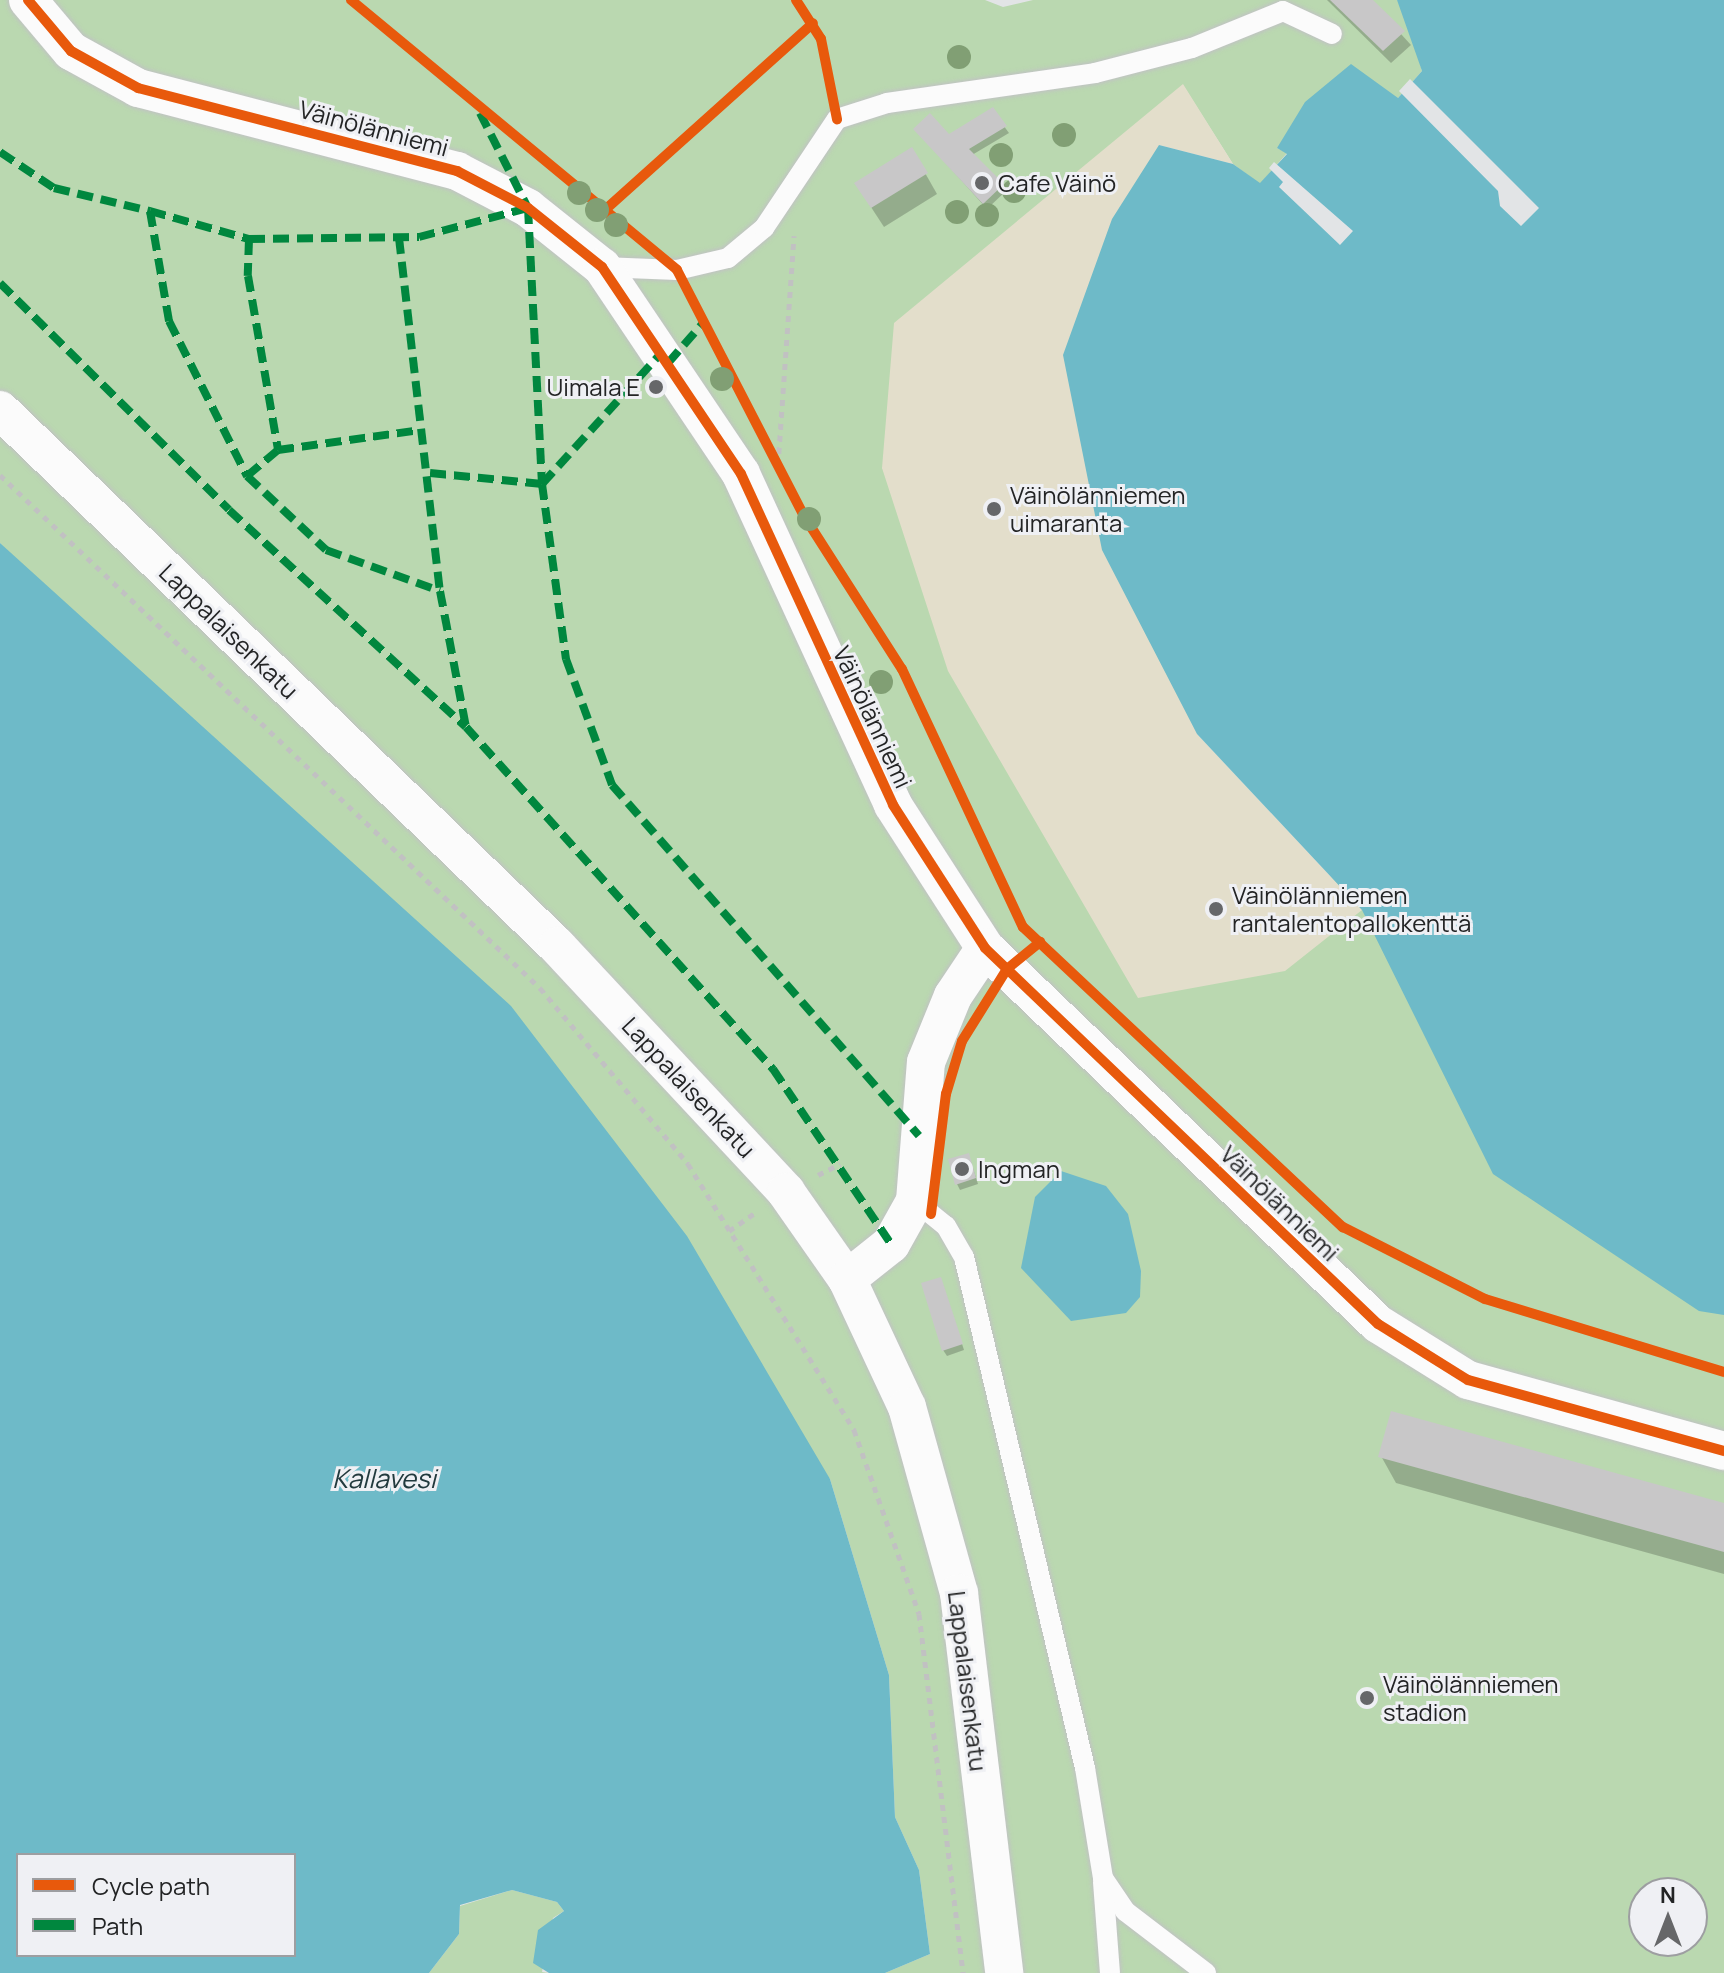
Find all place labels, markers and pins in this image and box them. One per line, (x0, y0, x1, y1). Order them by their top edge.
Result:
place label: Cafe Väinö (998, 169, 1116, 197)
marker: Cafe Väinö (973, 174, 991, 192)
place label: Uimala E (546, 373, 640, 401)
marker: Uimala E (647, 378, 665, 396)
place label: Väinölänniemen uimaranta (1010, 481, 1186, 537)
marker: Väinölänniemen uimaranta (985, 500, 1003, 518)
place label: Väinölänniemen rantalentopallokenttä (1232, 881, 1471, 937)
marker: Väinölänniemen rantalentopallokenttä (1207, 900, 1225, 918)
place label: Ingman (978, 1155, 1060, 1183)
marker: Ingman (953, 1160, 971, 1178)
place label: Väinölänniemen stadion (1383, 1670, 1559, 1726)
marker: Väinölänniemen stadion (1358, 1689, 1376, 1707)

